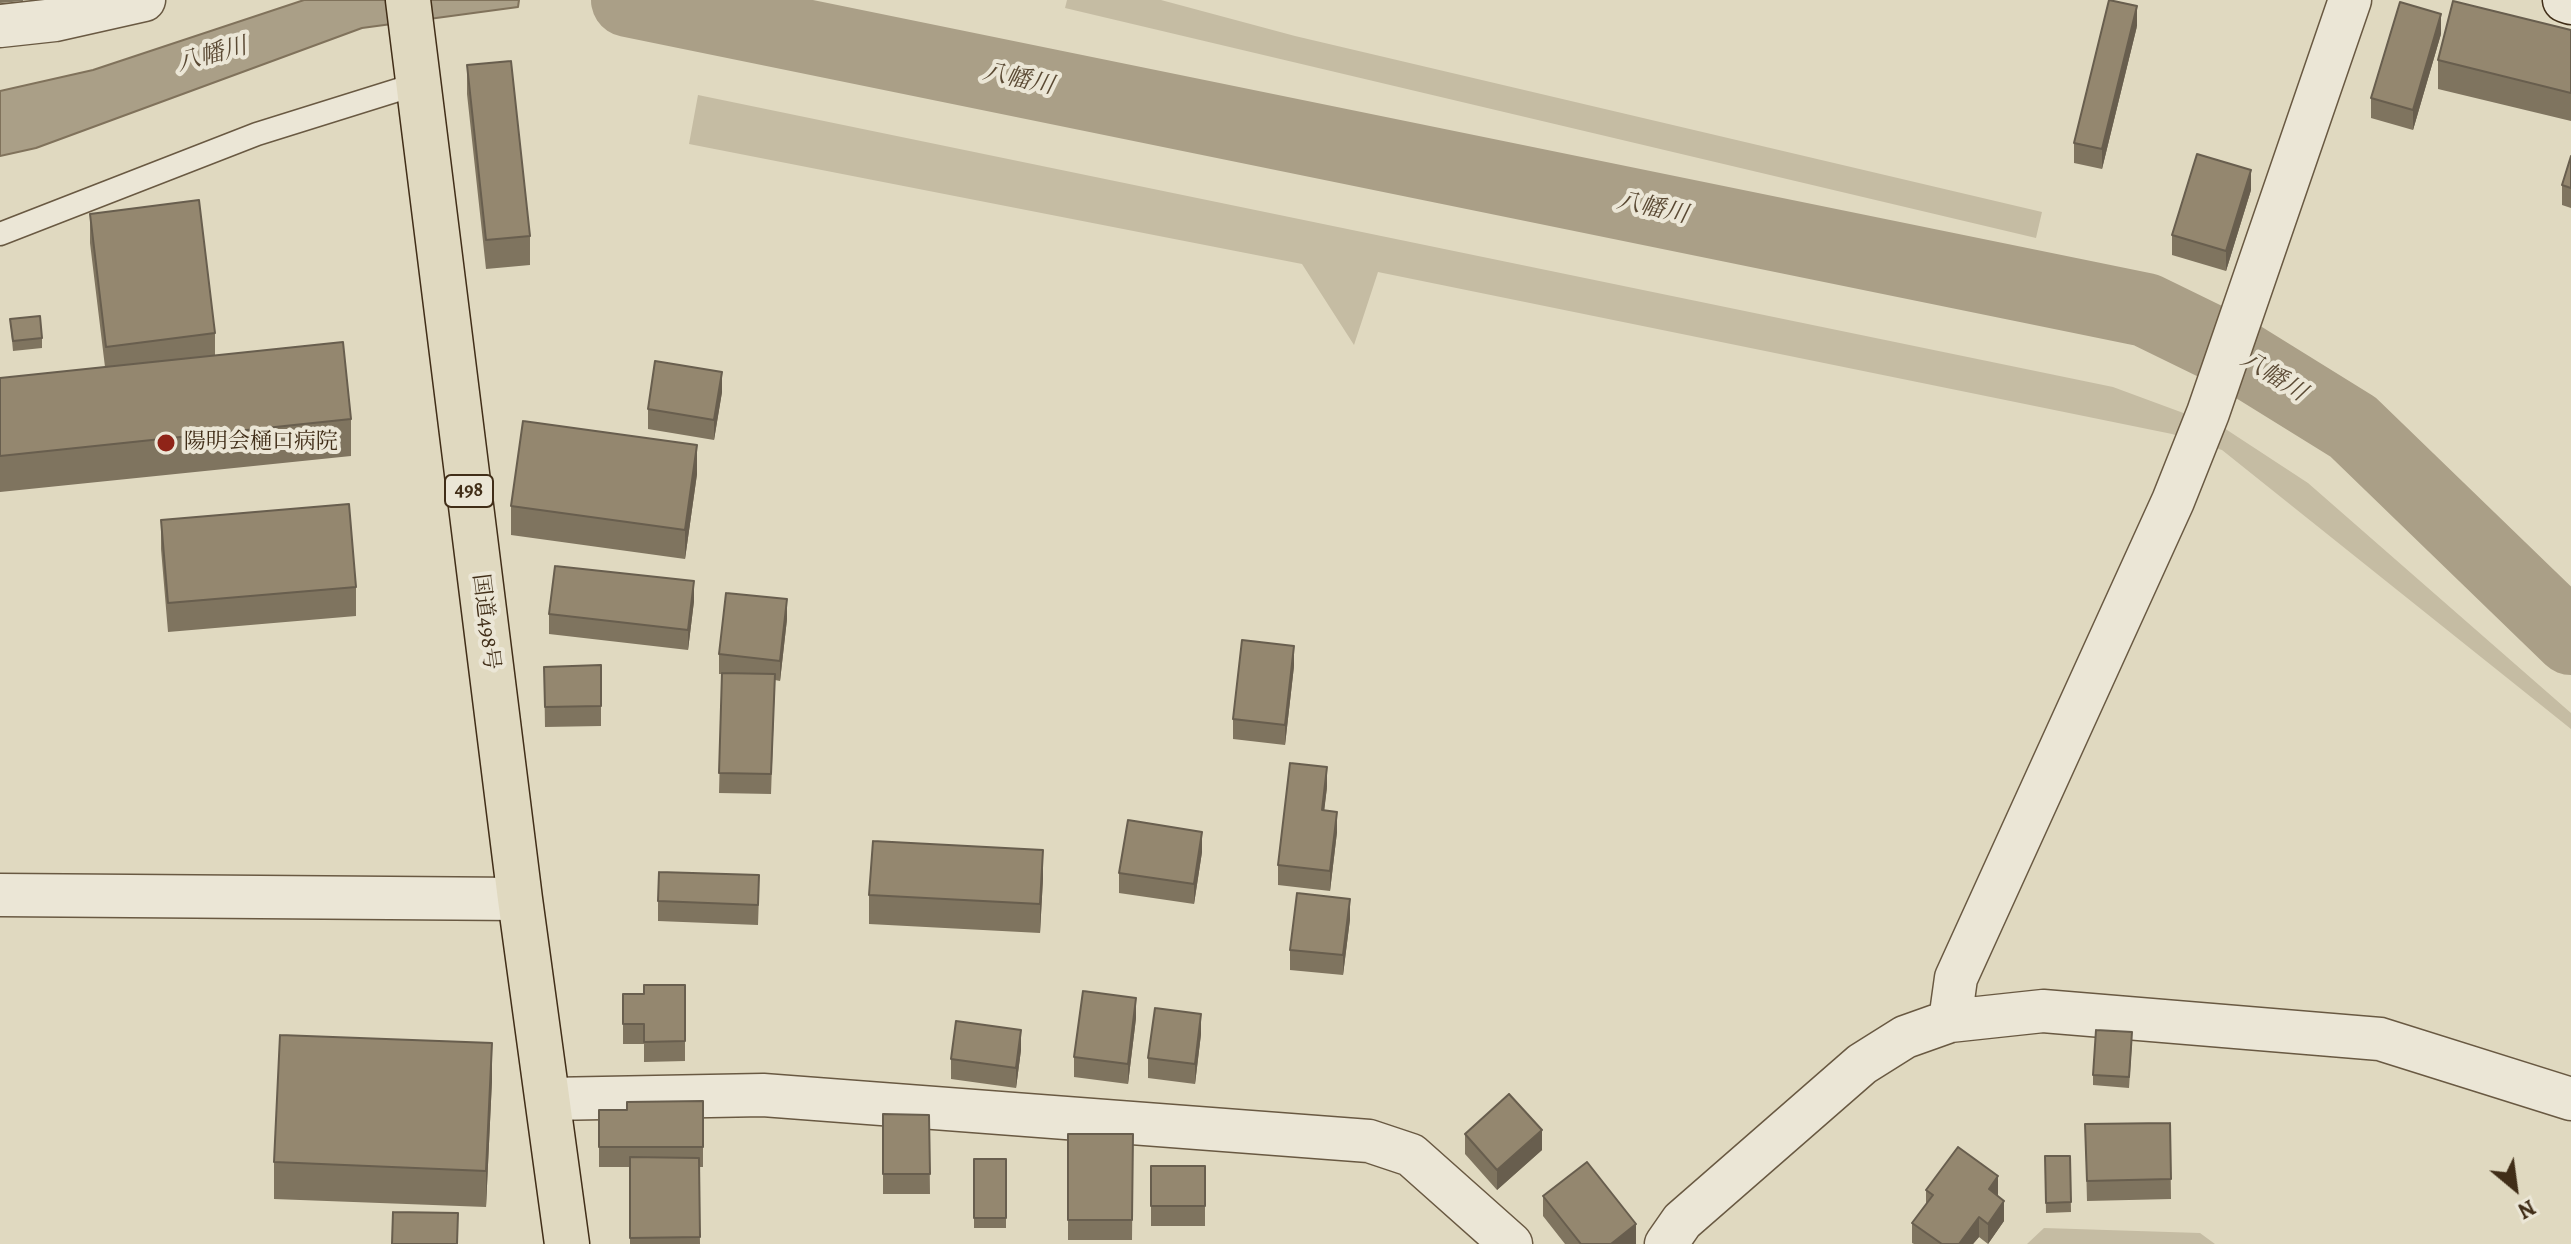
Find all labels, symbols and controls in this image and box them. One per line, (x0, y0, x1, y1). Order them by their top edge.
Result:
water label: 八幡川 (173, 33, 251, 79)
water label: 八幡川 (980, 58, 1056, 102)
water label: 八幡川 (1614, 187, 1690, 231)
water label: 八幡川 (2235, 346, 2311, 408)
place label: 陽明会樋口病院 (184, 430, 338, 456)
marker: 陽明会樋口病院 (155, 432, 177, 454)
road number: 498 (445, 475, 493, 507)
street label: 国道498号 (466, 572, 504, 672)
north arrow (2475, 1148, 2555, 1228)
text: N (2512, 1192, 2541, 1226)

